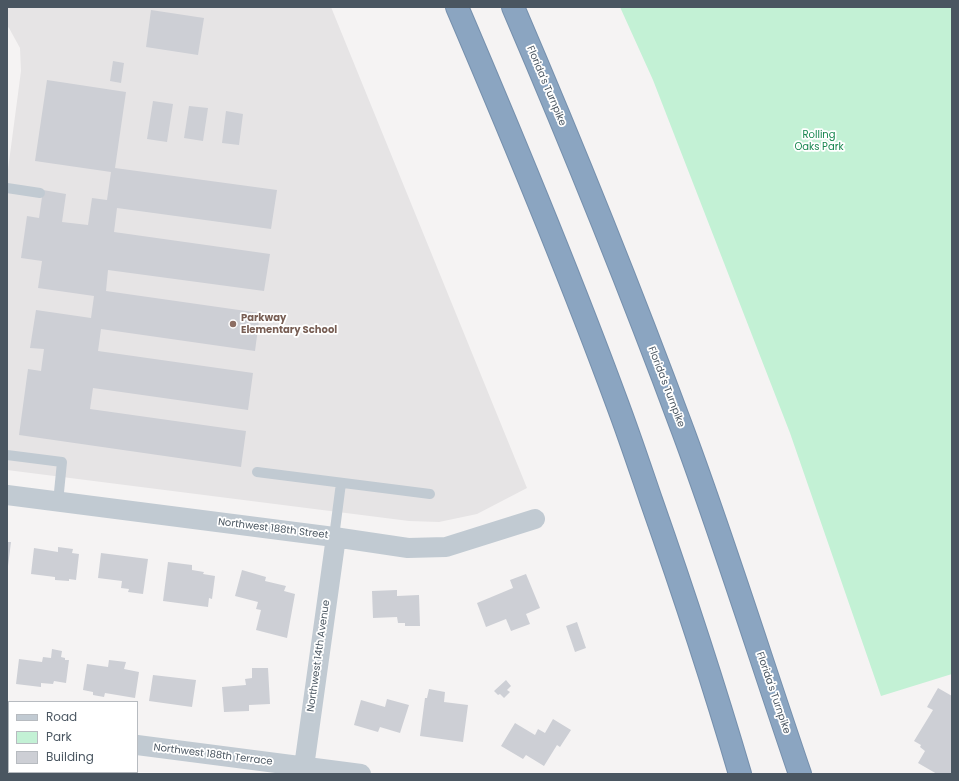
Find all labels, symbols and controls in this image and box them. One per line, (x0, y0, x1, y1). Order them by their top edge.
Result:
street label: Florida's Turnpike (524, 44, 568, 128)
park label: Rolling Oaks Park (794, 129, 844, 152)
place label: Parkway Elementary School (241, 312, 337, 336)
marker: Parkway Elementary School (228, 319, 238, 329)
street label: Florida's Turnpike (645, 345, 687, 429)
street label: Northwest 188th Street (217, 516, 329, 542)
street label: Northwest 14th Avenue (305, 599, 333, 713)
street label: Florida's Turnpike (753, 651, 793, 735)
legend (8, 701, 138, 773)
text: Road (46, 708, 77, 725)
text: Park (46, 728, 72, 745)
street label: Northwest 188th Terrace (153, 742, 273, 768)
text: Building (46, 748, 94, 765)

